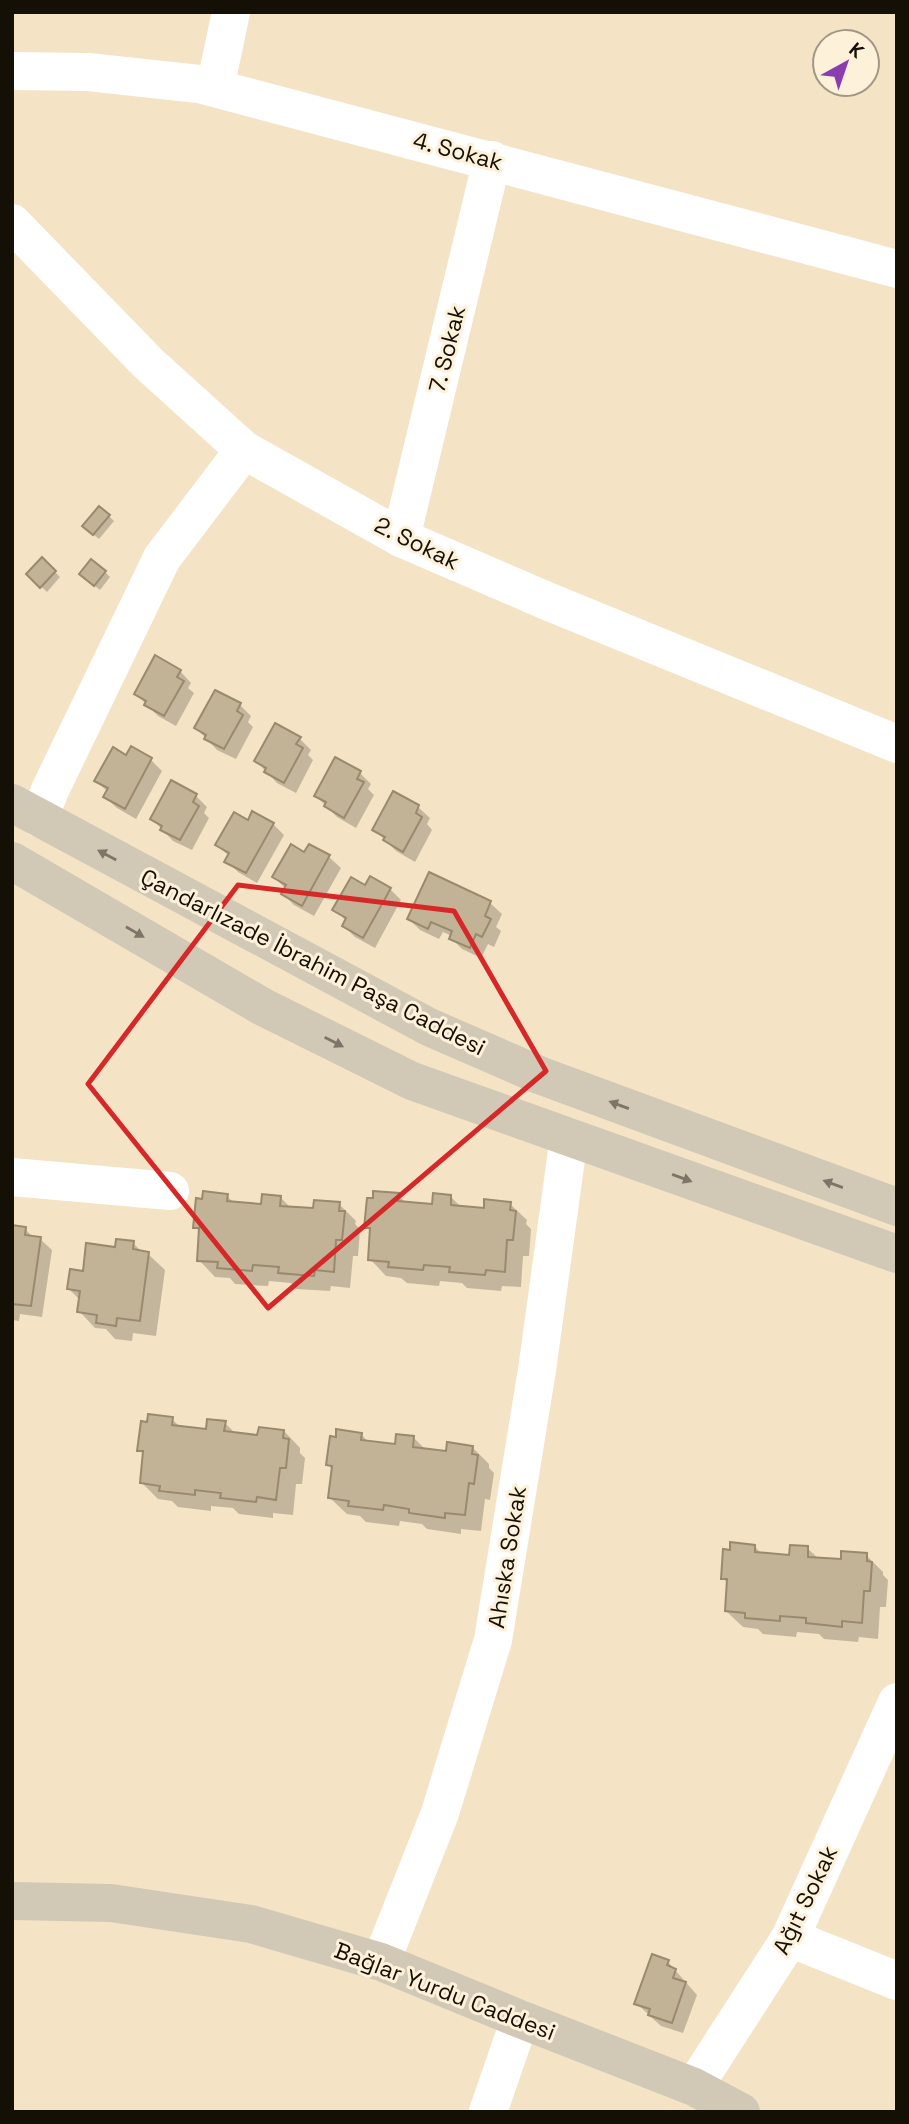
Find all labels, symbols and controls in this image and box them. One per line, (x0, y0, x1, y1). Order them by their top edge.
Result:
north arrow (811, 28, 881, 98)
text: K (844, 37, 869, 64)
street label: 4. Sokak (410, 125, 506, 177)
street label: 7. Sokak (422, 302, 472, 396)
street label: 2. Sokak (370, 510, 464, 576)
one-way arrow (97, 850, 117, 861)
street label: Çandarlızade İbrahim Paşa Caddesi (135, 862, 491, 1062)
one-way arrow (125, 926, 144, 938)
one-way arrow (324, 1036, 344, 1048)
one-way arrow (609, 1099, 630, 1110)
one-way arrow (672, 1172, 693, 1183)
one-way arrow (822, 1178, 843, 1189)
street label: Ahıska Sokak (481, 1484, 533, 1630)
street label: Ağıt Sokak (766, 1841, 844, 1959)
street label: Bağlar Yurdu Caddesi (330, 1935, 560, 2047)

